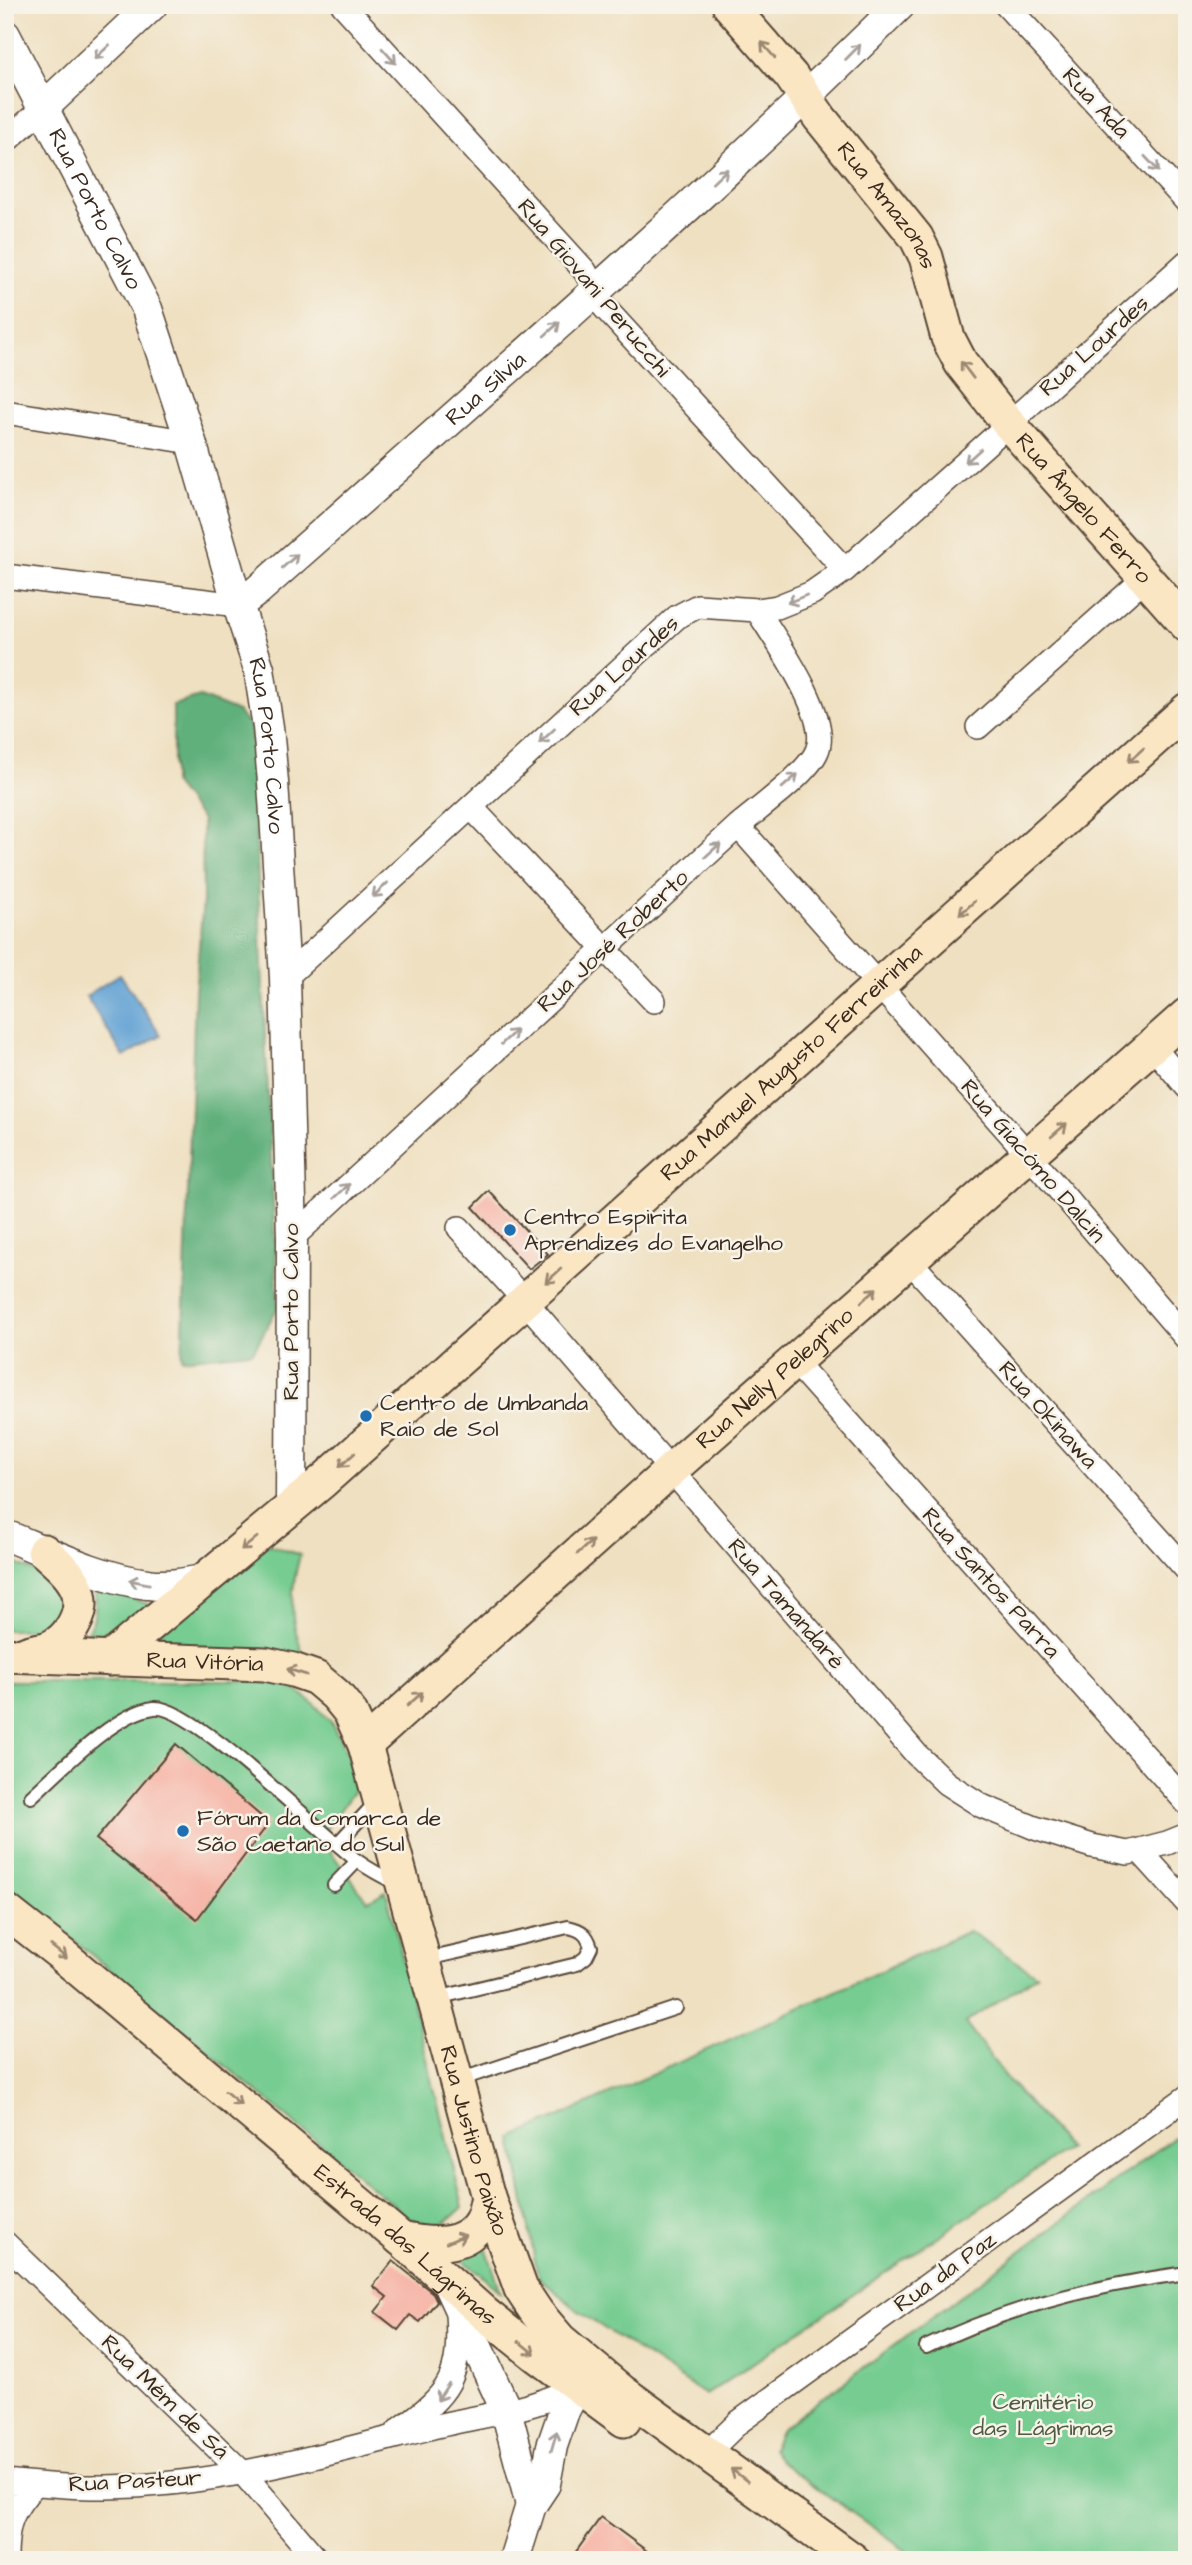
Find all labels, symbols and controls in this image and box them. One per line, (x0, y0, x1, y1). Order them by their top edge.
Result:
one-way arrow (760, 42, 776, 60)
one-way arrow (844, 43, 861, 60)
one-way arrow (94, 44, 111, 61)
one-way arrow (381, 47, 397, 65)
street label: Rua Ada (1055, 60, 1138, 146)
street label: Rua Porto Calvo (40, 123, 150, 295)
street label: Rua Amazonas (829, 135, 944, 272)
one-way arrow (1144, 155, 1160, 173)
one-way arrow (711, 167, 728, 184)
street label: Rua Giovani Perucchi (510, 192, 679, 385)
street label: Rua Lourdes (1032, 288, 1156, 404)
one-way arrow (543, 321, 561, 337)
street label: Rua Sílvia (439, 344, 533, 433)
one-way arrow (960, 361, 974, 380)
street label: Rua Ângelo Ferro (1008, 426, 1159, 591)
one-way arrow (965, 448, 983, 464)
one-way arrow (281, 553, 298, 570)
one-way arrow (787, 593, 809, 606)
street label: Rua Lourdes (562, 608, 686, 724)
street label: Rua Porto Calvo (240, 653, 292, 835)
one-way arrow (539, 727, 556, 744)
one-way arrow (1127, 747, 1145, 763)
one-way arrow (781, 773, 799, 789)
one-way arrow (704, 841, 721, 858)
street label: Rua José Roberto (530, 862, 696, 1020)
one-way arrow (372, 882, 389, 899)
one-way arrow (959, 899, 976, 916)
street label: Rua Manuel Augusto Ferreirinha (653, 937, 930, 1189)
one-way arrow (500, 1029, 518, 1045)
street label: Rua Giacómo Dalcin (953, 1072, 1113, 1250)
one-way arrow (1049, 1122, 1067, 1138)
one-way arrow (333, 1183, 350, 1200)
place label: Centro Espirita Aprendizes do Evangelho (524, 1201, 783, 1260)
marker: Centro Espirita Aprendizes do Evangelho (502, 1222, 518, 1238)
street label: Rua Porto Calvo (275, 1223, 307, 1401)
one-way arrow (544, 1268, 562, 1284)
one-way arrow (860, 1287, 878, 1303)
street label: Rua Nelly Pelegrino (689, 1300, 861, 1457)
street label: Rua Okinawa (991, 1354, 1105, 1476)
place label: Centro de Umbanda Raio de Sol (380, 1387, 589, 1445)
marker: Centro de Umbanda Raio de Sol (358, 1408, 374, 1424)
one-way arrow (338, 1452, 356, 1468)
street label: Rua Santos Parra (914, 1500, 1068, 1666)
street label: Rua Tamandaré (720, 1531, 852, 1677)
one-way arrow (240, 1535, 258, 1551)
one-way arrow (576, 1539, 594, 1555)
one-way arrow (128, 1575, 151, 1588)
street label: Rua Vitória (146, 1644, 264, 1680)
one-way arrow (286, 1665, 308, 1678)
one-way arrow (406, 1691, 424, 1707)
place label: Fórum da Comarca de São Caetano do Sul (197, 1802, 441, 1860)
marker: Fórum da Comarca de São Caetano do Sul (175, 1823, 191, 1839)
one-way arrow (49, 1945, 67, 1960)
street label: Rua Justino Paixão (432, 2042, 517, 2240)
one-way arrow (224, 2091, 242, 2106)
street label: Estrada das Lágrimas (307, 2157, 504, 2333)
street label: Rua da Paz (887, 2224, 1003, 2320)
one-way arrow (444, 2232, 466, 2245)
street label: Rua Mém de Sá (94, 2327, 237, 2467)
one-way arrow (517, 2340, 535, 2355)
one-way arrow (435, 2381, 449, 2401)
park label: Cemitério das Lágrimas (972, 2386, 1114, 2445)
one-way arrow (549, 2431, 562, 2453)
street label: Rua Pasteur (68, 2462, 203, 2500)
one-way arrow (730, 2468, 749, 2483)

